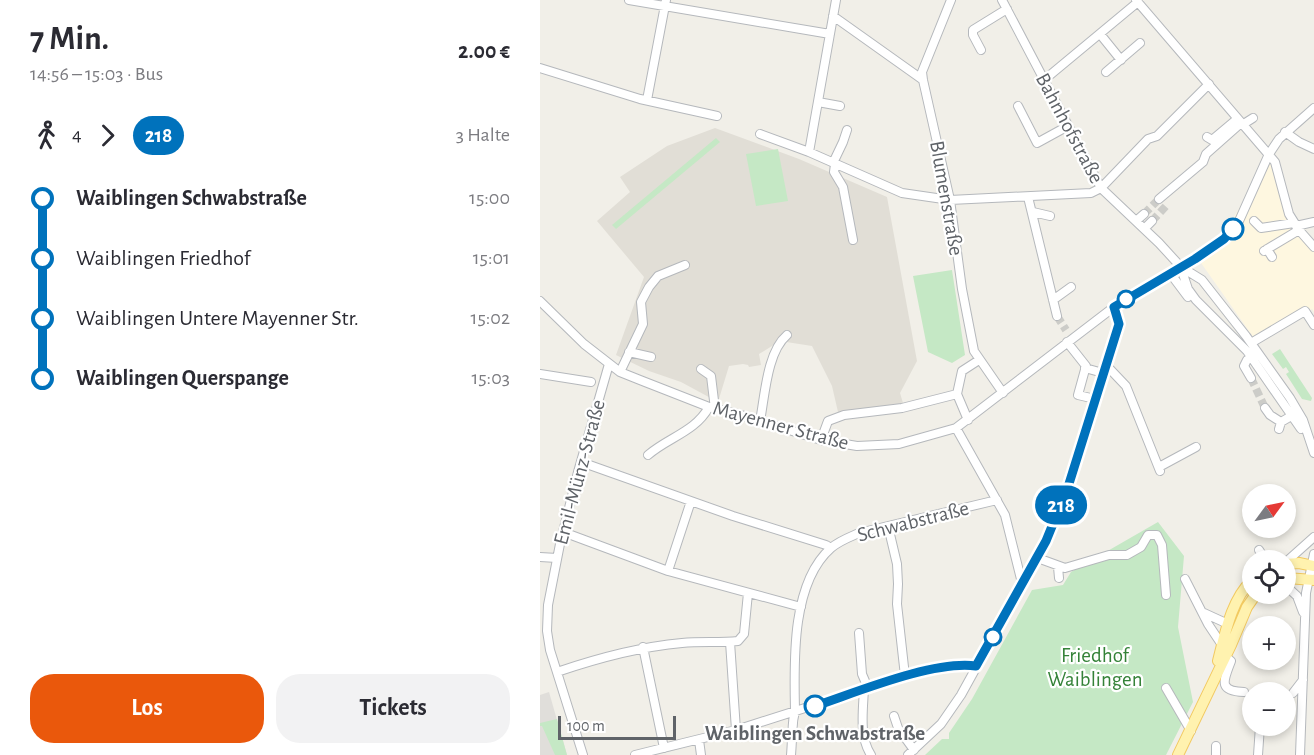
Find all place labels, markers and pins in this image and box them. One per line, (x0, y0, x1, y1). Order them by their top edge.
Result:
unlabelled marker (1222, 218, 1244, 240)
unlabelled marker (1117, 290, 1135, 308)
unlabelled marker (984, 628, 1002, 646)
marker: Waiblingen Schwabstraße (804, 695, 826, 717)
place label: Waiblingen Schwabstraße (705, 723, 925, 744)

